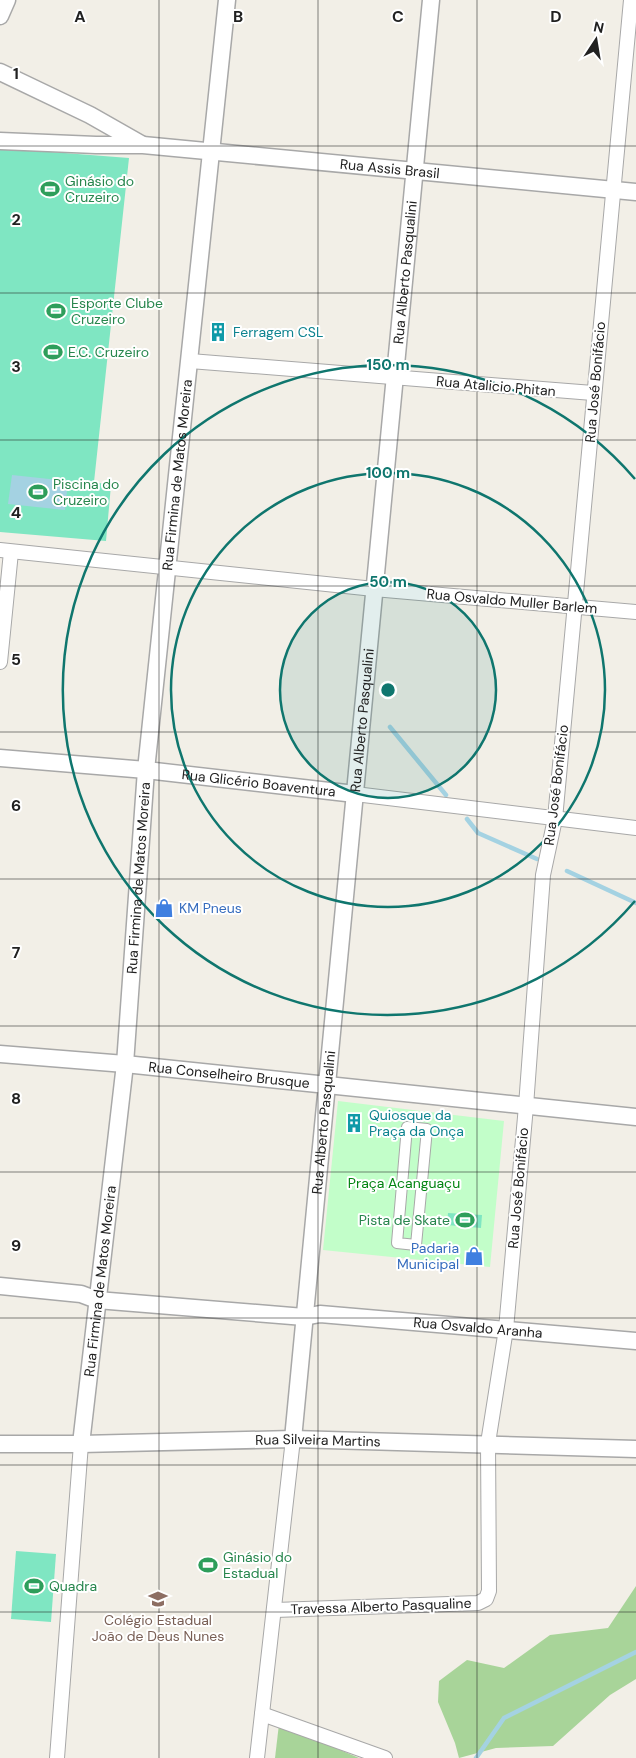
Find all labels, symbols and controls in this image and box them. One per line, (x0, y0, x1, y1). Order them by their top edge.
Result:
text: A (74, 6, 86, 27)
text: B (233, 6, 243, 27)
text: C (392, 6, 404, 27)
text: D (550, 6, 562, 27)
north arrow (571, 15, 621, 65)
text: N (592, 17, 606, 37)
text: 1 (13, 63, 19, 84)
street label: Rua Assis Brasil (339, 155, 440, 182)
place label: Ginásio do Cruzeiro (65, 172, 134, 206)
sports icon: Ginásio do Cruzeiro (39, 178, 61, 200)
street label: Rua Alberto Pasqualini (389, 200, 421, 345)
text: 2 (11, 209, 21, 230)
place label: Esporte Clube Cruzeiro (71, 294, 163, 328)
sports icon: Esporte Clube Cruzeiro (45, 300, 67, 322)
building icon: Ferragem CSL (207, 321, 229, 343)
street label: Rua José Bonifácio (581, 321, 609, 443)
place label: Ferragem CSL (233, 323, 323, 341)
sports icon: E.C. Cruzeiro (42, 341, 64, 363)
place label: E.C. Cruzeiro (68, 343, 149, 361)
text: 150 m (367, 355, 410, 375)
text: 3 (11, 356, 21, 377)
street label: Rua Atalicio Phitan (435, 372, 557, 400)
street label: Rua Firmina de Matos Moreira (158, 378, 196, 571)
text: 100 m (366, 463, 410, 483)
place label: Piscina do Cruzeiro (53, 475, 119, 509)
sports icon: Piscina do Cruzeiro (27, 481, 49, 503)
text: 4 (11, 502, 21, 523)
text: 50 m (369, 572, 407, 592)
street label: Rua Osvaldo Muller Barlem (426, 585, 598, 617)
street label: Rua Alberto Pasqualini (346, 648, 378, 793)
text: 5 (11, 649, 21, 670)
centre of rings (379, 681, 397, 699)
street label: Rua José Bonifácio (540, 724, 572, 846)
street label: Rua Glicério Boaventura (181, 765, 337, 801)
street label: Rua Firmina de Matos Moreira (122, 781, 154, 975)
text: 6 (11, 795, 21, 816)
shop icon: KM Pneus (153, 897, 175, 919)
place label: KM Pneus (179, 899, 242, 917)
text: 7 (12, 942, 21, 963)
street label: Rua Alberto Pasqualini (308, 1050, 339, 1195)
street label: Rua Conselheiro Brusque (148, 1057, 311, 1092)
text: 8 (11, 1088, 21, 1109)
place label: Quiosque da Praça da Onça (369, 1106, 464, 1140)
building icon: Quiosque da Praça da Onça (343, 1112, 365, 1134)
street label: Rua José Bonifácio (504, 1127, 532, 1249)
park label: Praça Acanguaçu (348, 1174, 460, 1192)
street label: Rua Firmina de Matos Moreira (80, 1185, 120, 1378)
sports icon: Pista de Skate (454, 1209, 476, 1231)
place label: Pista de Skate (359, 1211, 450, 1229)
text: 9 (11, 1235, 21, 1256)
place label: Padaria Municipal (397, 1239, 459, 1273)
shop icon: Padaria Municipal (463, 1245, 485, 1267)
street label: Rua Osvaldo Aranha (413, 1313, 543, 1342)
street label: Rua Silveira Martins (255, 1430, 381, 1451)
place label: Ginásio do Estadual (223, 1548, 292, 1582)
sports icon: Ginásio do Estadual (197, 1554, 219, 1576)
sports icon: Quadra (23, 1575, 45, 1597)
place label: Quadra (49, 1577, 97, 1595)
school or university icon: Colégio Estadual João de Deus Nunes (147, 1588, 169, 1610)
street label: Travessa Alberto Pasqualine (290, 1594, 472, 1618)
place label: Colégio Estadual João de Deus Nunes (92, 1611, 224, 1645)

